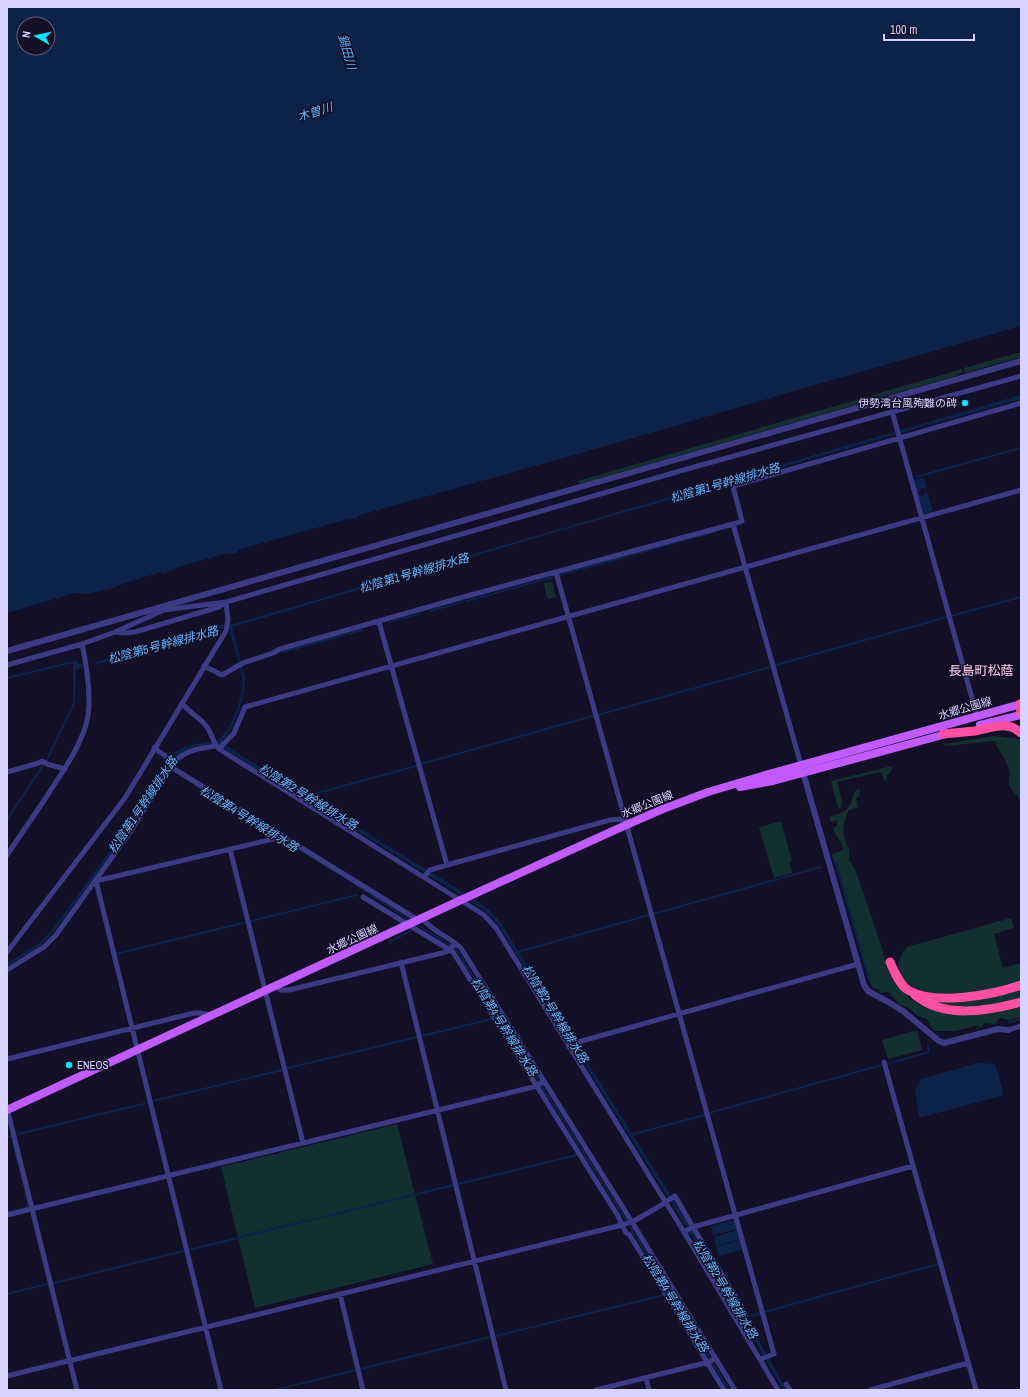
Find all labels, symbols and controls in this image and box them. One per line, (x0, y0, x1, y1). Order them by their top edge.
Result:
north arrow (16, 16, 56, 56)
scale bar (884, 16, 974, 42)
text: 100 m (890, 22, 917, 38)
text: N (19, 30, 34, 39)
water label: 鍋田川 (334, 32, 360, 73)
water label: 木曽川 (295, 98, 336, 125)
place label: 伊勢湾台風殉難の碑 (858, 396, 957, 410)
marker: 伊勢湾台風殉難の碑 (960, 398, 970, 408)
water label: 松陰第1号幹線排水路 (668, 459, 783, 506)
water label: 松陰第1号幹線排水路 (357, 549, 472, 596)
water label: 松陰第5号幹線排水路 (106, 622, 221, 667)
district label: 長島町松蔭 (948, 662, 1014, 679)
street label: 水郷公園線 (937, 694, 993, 722)
water label: 松陰第1号幹線排水路 (105, 753, 182, 857)
water label: 松陰第2号幹線排水路 (256, 760, 361, 834)
water label: 松陰第4号幹線排水路 (197, 782, 302, 856)
street label: 水郷公園線 (619, 787, 675, 821)
street label: 水郷公園線 (324, 921, 380, 957)
water label: 松陰第2号幹線排水路 (518, 962, 592, 1067)
water label: 松陰第4号幹線排水路 (467, 975, 541, 1080)
place label: ENEOS (77, 1058, 109, 1072)
marker: ENEOS (64, 1060, 74, 1070)
water label: 松陰第2号幹線排水路 (689, 1236, 762, 1343)
water label: 松陰第4号幹線排水路 (638, 1251, 712, 1356)

